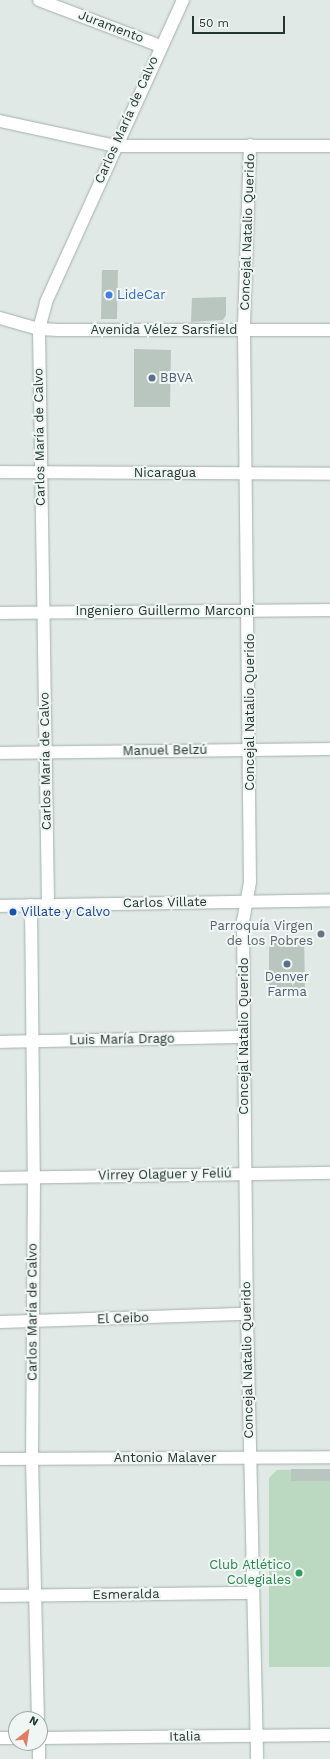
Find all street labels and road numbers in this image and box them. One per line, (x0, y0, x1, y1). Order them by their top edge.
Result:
street label: Juramento (76, 7, 146, 47)
street label: Carlos María de Calvo (92, 54, 162, 186)
street label: Concejal Natalio Querido (237, 153, 259, 311)
street label: Avenida Vélez Sarsfield (90, 322, 238, 338)
street label: Carlos María de Calvo (31, 368, 49, 506)
street label: Nicaragua (134, 465, 196, 481)
street label: Ingeniero Guillermo Marconi (76, 603, 254, 619)
street label: Concejal Natalio Querido (242, 633, 258, 791)
street label: Carlos María de Calvo (37, 692, 55, 830)
street label: Manuel Belzú (122, 742, 208, 760)
street label: Carlos Villate (123, 894, 207, 912)
street label: Concejal Natalio Querido (236, 957, 252, 1115)
street label: Luis María Drago (69, 1031, 175, 1049)
street label: Virrey Olaguer y Feliú (97, 1166, 233, 1184)
street label: Carlos María de Calvo (25, 1243, 41, 1381)
street label: Concejal Natalio Querido (239, 1281, 257, 1439)
street label: El Ceibo (96, 1310, 150, 1328)
street label: Antonio Malaver (114, 1450, 216, 1466)
street label: Esmeralda (92, 1587, 160, 1603)
street label: Italia (169, 1729, 201, 1745)

